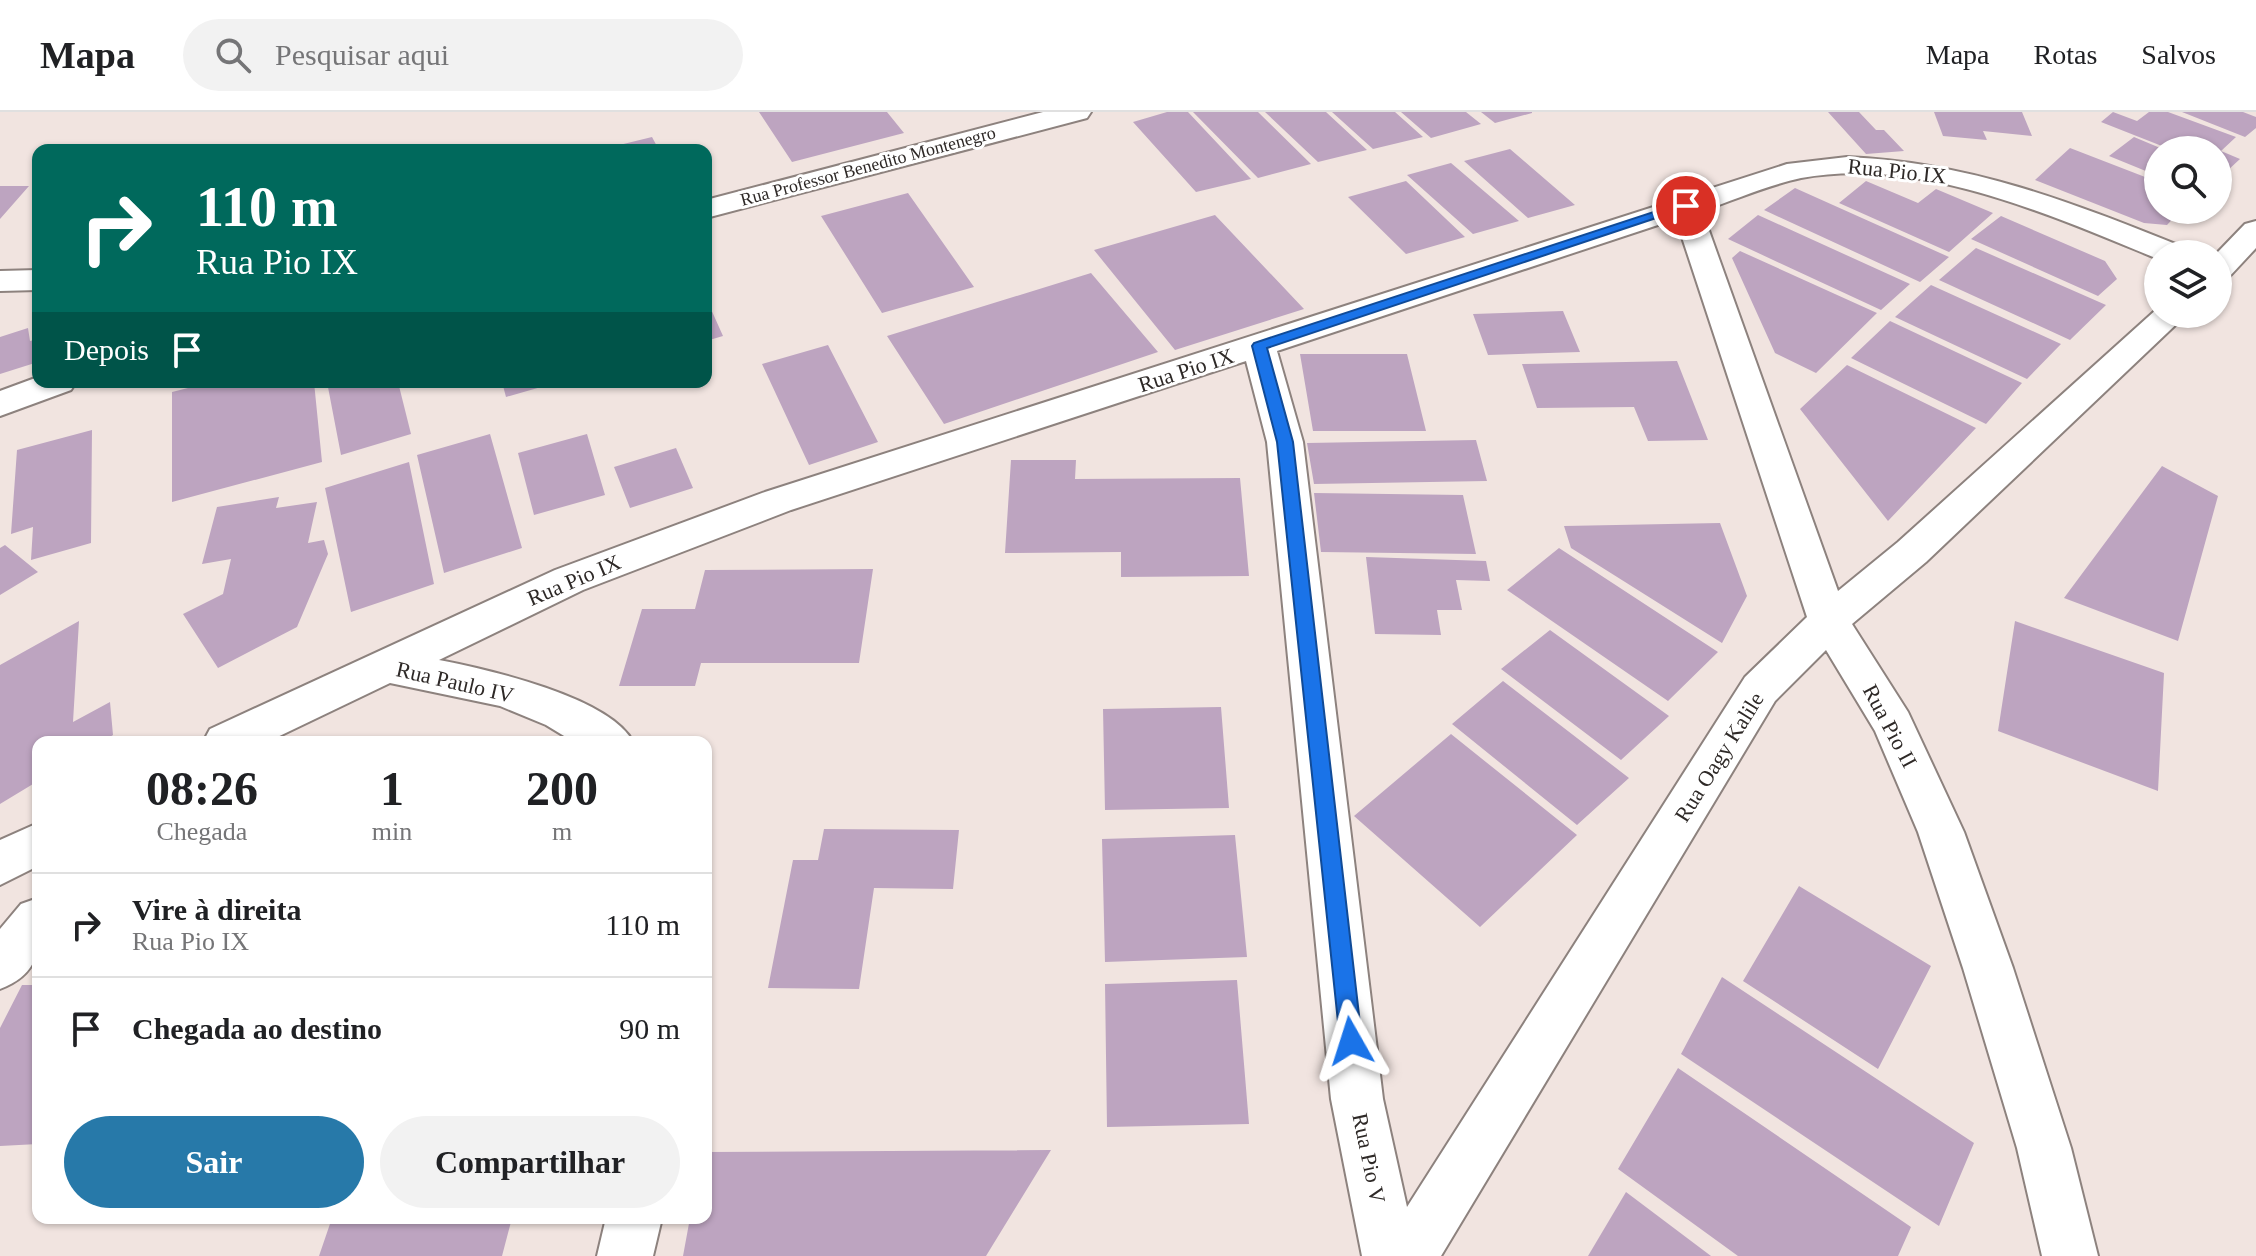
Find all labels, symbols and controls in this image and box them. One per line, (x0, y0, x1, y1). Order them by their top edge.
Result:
search box (183, 19, 743, 91)
icon: search (211, 33, 255, 77)
text: Mapa (40, 34, 135, 76)
text: Pesquisar aqui (275, 38, 449, 71)
text: Mapa (1926, 39, 1990, 70)
text: Rotas (2034, 39, 2097, 70)
text: Salvos (2141, 39, 2216, 70)
street label: Rua Professor Benedito Montenegro (738, 122, 998, 210)
map controls (2144, 136, 2232, 328)
button: search (2144, 136, 2232, 224)
street label: Rua Pio IX (1846, 153, 1948, 189)
pin (1652, 172, 1720, 240)
icon: right (64, 176, 168, 280)
text: 110 m (196, 176, 338, 238)
icon: arrive (1664, 184, 1708, 228)
button: layers (2144, 240, 2232, 328)
text: Rua Pio IX (196, 242, 358, 282)
icon: arrive (165, 328, 209, 372)
text: Depois (64, 333, 149, 366)
street label: Rua Pio IX (1135, 343, 1237, 397)
street label: Rua Pio IX (524, 549, 625, 611)
street label: Rua Paulo IV (394, 656, 516, 708)
street label: Rua Pio II (1858, 680, 1922, 772)
street label: Rua Oagy Kalile (1669, 688, 1769, 826)
text: 08:26 (146, 762, 258, 815)
text: 1 (380, 762, 404, 815)
text: 200 (526, 762, 598, 815)
text: Chegada (156, 817, 247, 846)
text: min (372, 817, 412, 846)
text: m (552, 817, 572, 846)
text: Vire à direita (132, 893, 301, 926)
icon: right (64, 903, 108, 947)
text: 110 m (605, 908, 680, 941)
text: Rua Pio IX (132, 927, 249, 956)
position arrow (1309, 999, 1393, 1083)
icon: arrive (64, 1007, 108, 1051)
text: Chegada ao destino (132, 1012, 382, 1045)
text: 90 m (619, 1012, 680, 1045)
street label: Rua Pio V (1347, 1111, 1391, 1205)
button: Sair (64, 1116, 364, 1208)
button: Compartilhar (380, 1116, 680, 1208)

